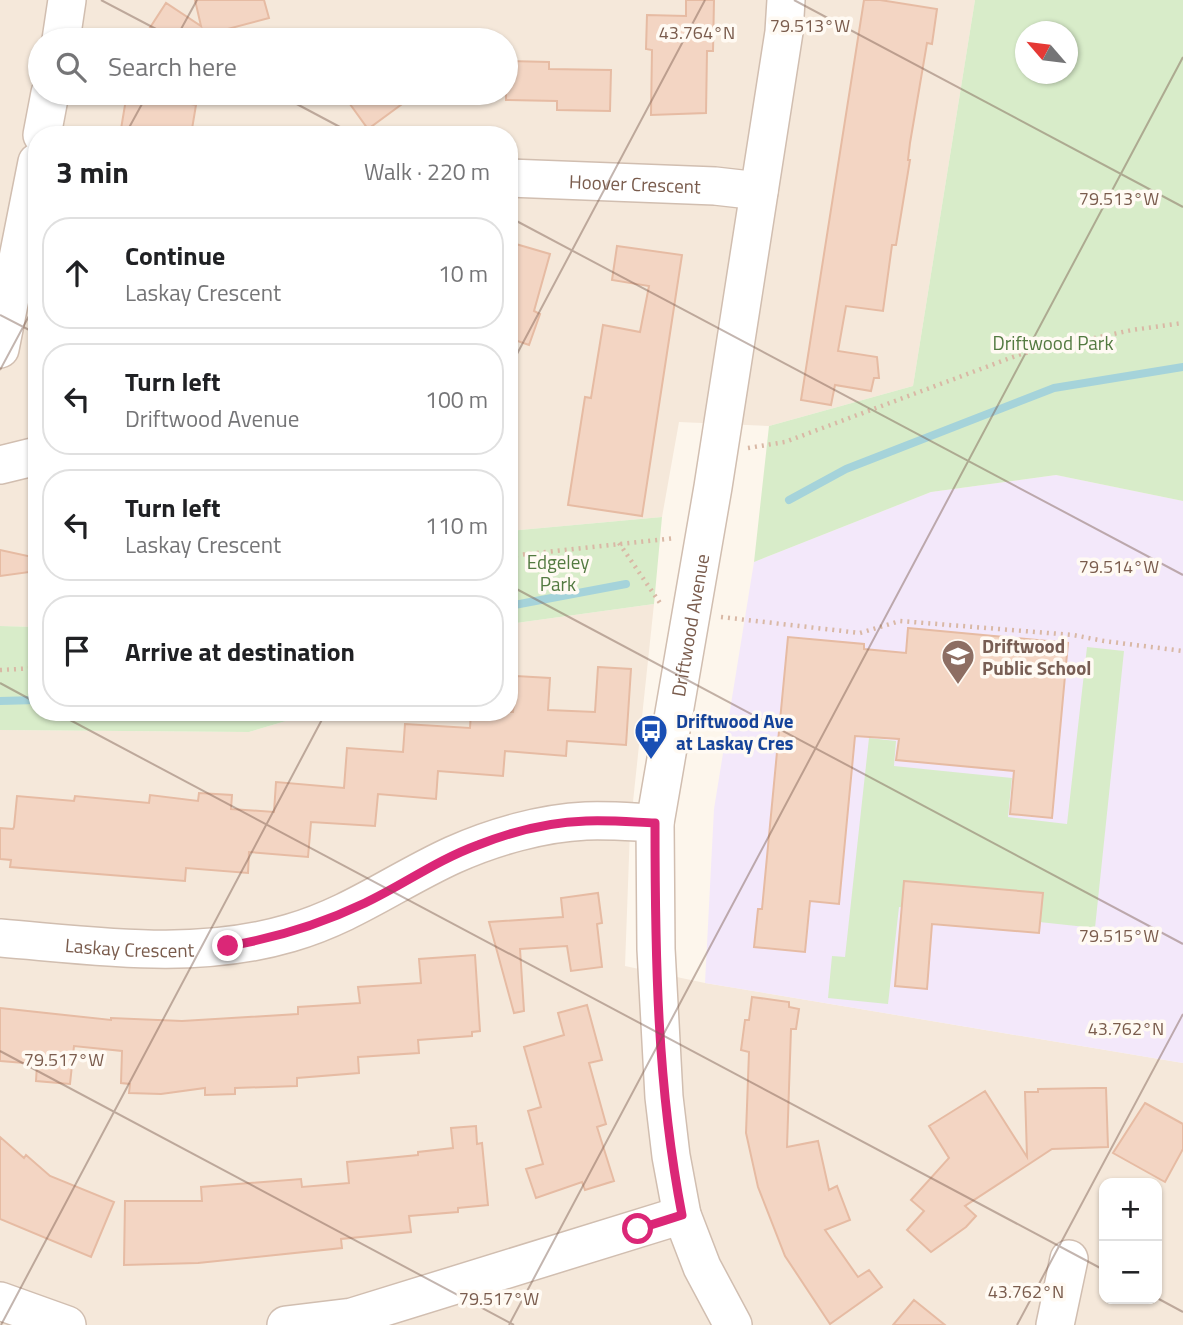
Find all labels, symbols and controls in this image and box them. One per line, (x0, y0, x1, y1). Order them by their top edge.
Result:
text: 79.513°W (770, 12, 850, 39)
text: 43.764°N (659, 19, 735, 46)
north arrow (1015, 21, 1078, 84)
search box (28, 28, 518, 105)
text: Search here (108, 47, 237, 86)
icon: search (52, 48, 90, 86)
text: 3 min (56, 149, 129, 195)
text: Walk · 220 m (364, 154, 490, 189)
street label: Hoover Crescent (569, 166, 702, 200)
text: 79.513°W (1079, 185, 1159, 212)
text: Continue (125, 236, 225, 275)
icon: ahead (58, 254, 96, 292)
text: 10 m (438, 256, 488, 291)
text: Laskay Crescent (125, 275, 281, 310)
park label: Driftwood Park (993, 328, 1114, 357)
text: Turn left (125, 362, 220, 401)
icon: left (58, 380, 96, 418)
text: 100 m (425, 382, 488, 417)
text: Driftwood Avenue (125, 401, 299, 436)
text: Turn left (125, 488, 220, 527)
icon: left (58, 506, 96, 544)
text: 110 m (425, 508, 488, 543)
text: Laskay Crescent (125, 527, 281, 562)
park label: Edgeley Park (527, 547, 589, 598)
street label: Driftwood Avenue (663, 552, 716, 699)
text: 79.514°W (1079, 553, 1159, 580)
place label: Driftwood Public School (982, 631, 1091, 682)
icon: arrive (58, 632, 96, 670)
text: Arrive at destination (125, 632, 355, 671)
school or university icon: Driftwood Public School (939, 637, 977, 686)
place label: Driftwood Ave at Laskay Cres (676, 706, 794, 757)
bus stop icon: Driftwood Ave at Laskay Cres (632, 712, 670, 761)
text: 79.515°W (1079, 922, 1159, 949)
street label: Laskay Crescent (64, 929, 195, 964)
route end (212, 930, 243, 961)
text: 43.762°N (1088, 1015, 1164, 1042)
text: 79.517°W (24, 1046, 104, 1073)
map controls (1099, 1178, 1162, 1304)
button: + (1099, 1178, 1162, 1241)
route start (622, 1213, 653, 1244)
button: − (1099, 1241, 1162, 1304)
text: 43.762°N (988, 1278, 1064, 1305)
text: 79.517°W (459, 1285, 539, 1312)

